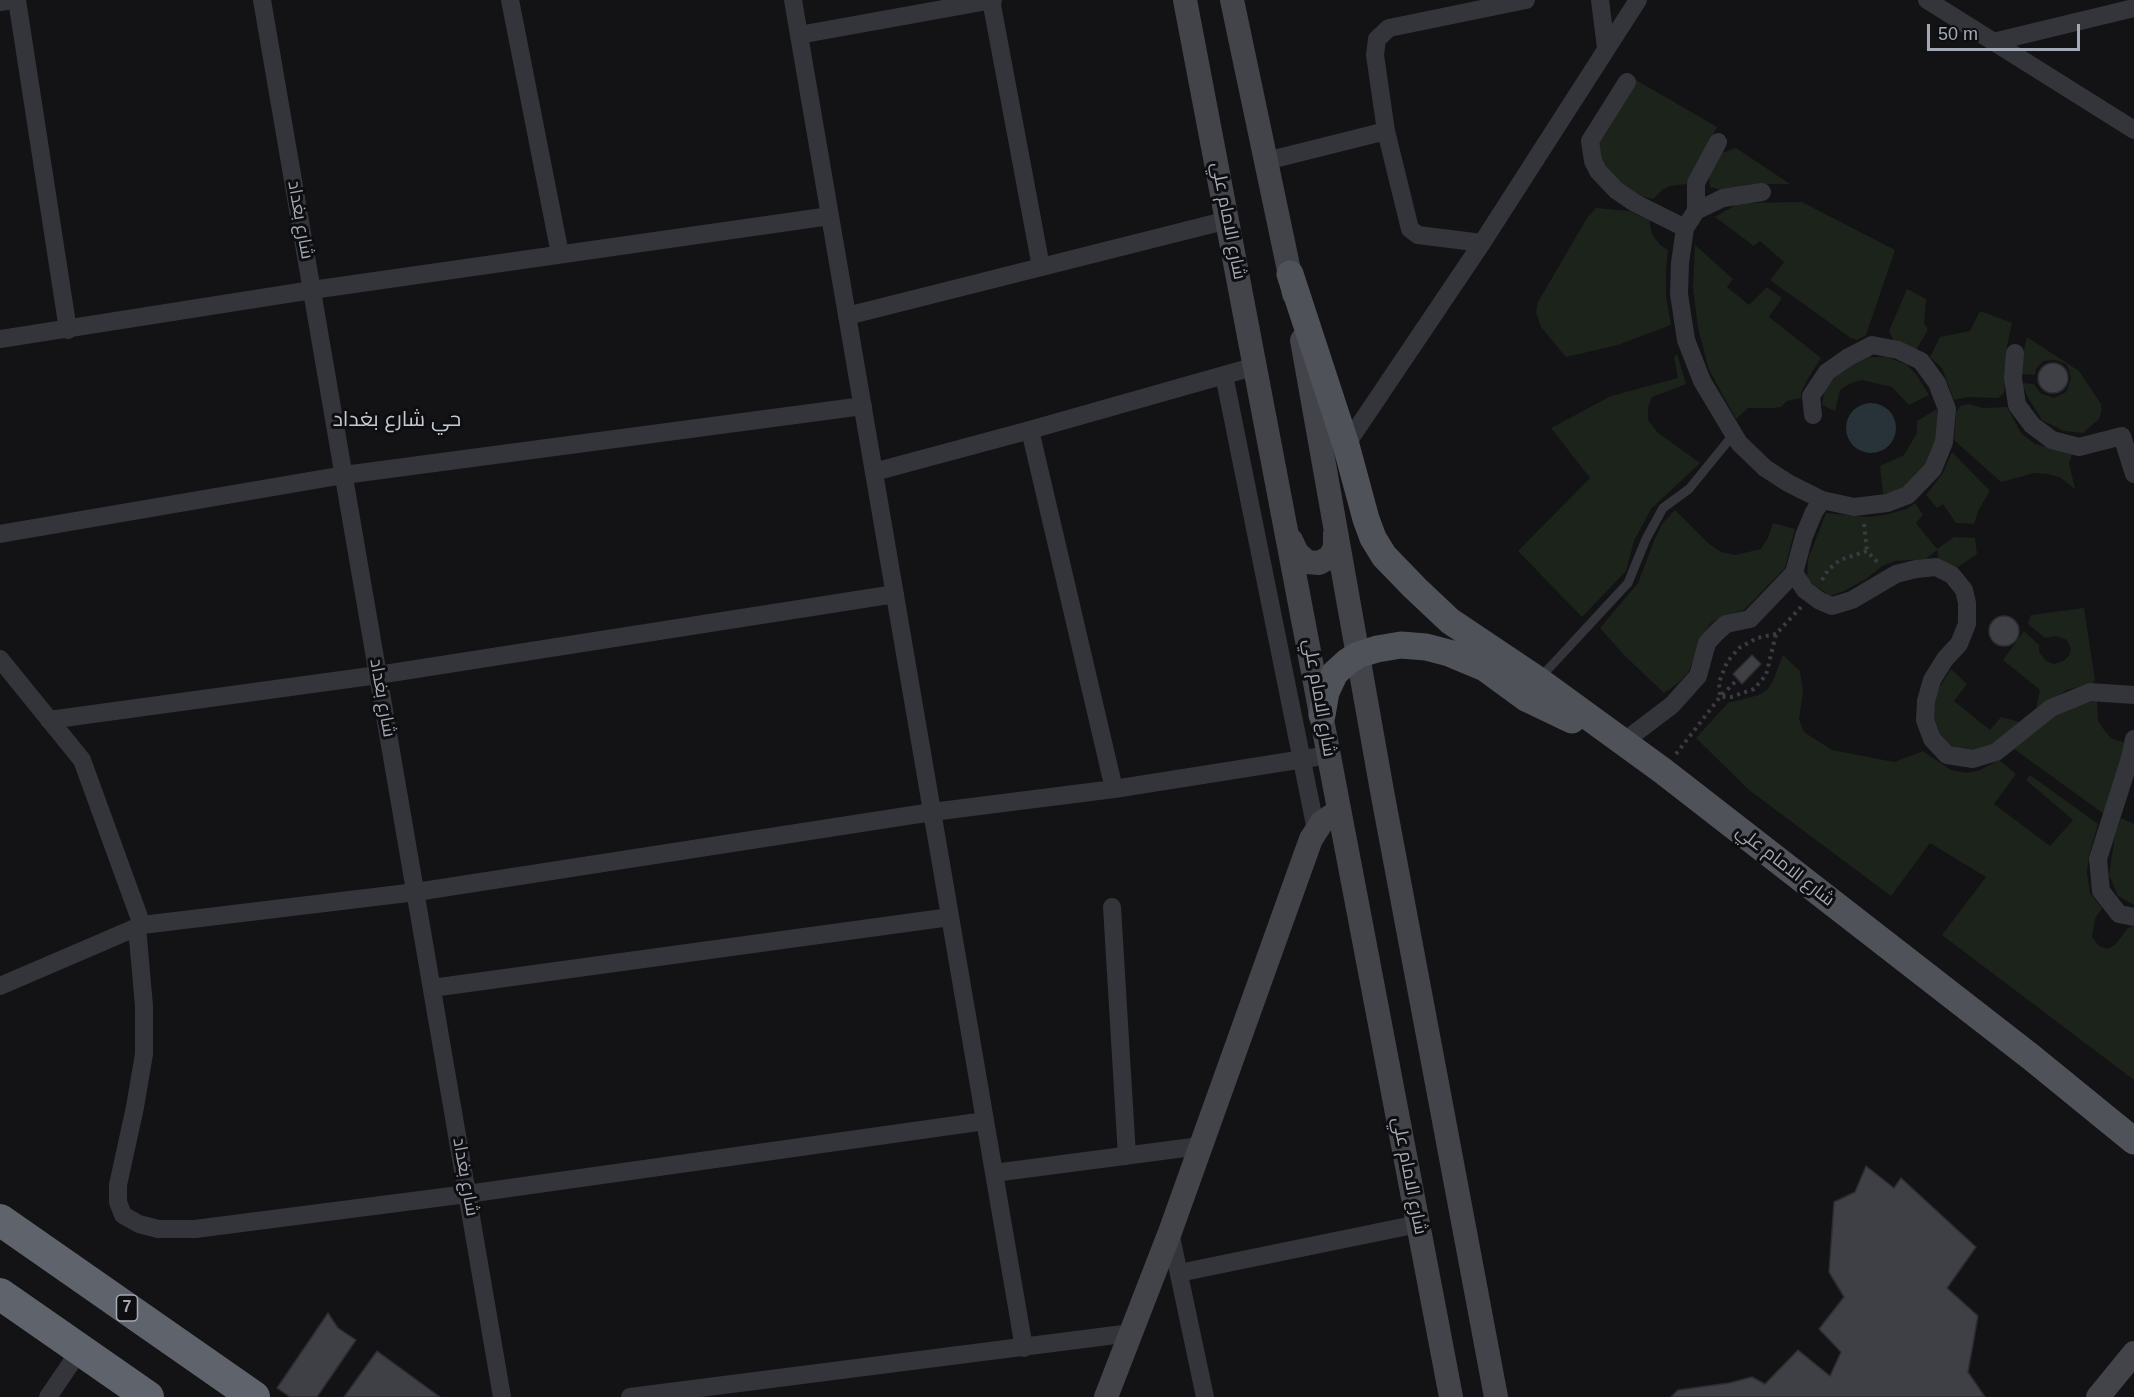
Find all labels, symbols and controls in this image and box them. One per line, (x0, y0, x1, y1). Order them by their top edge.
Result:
scale bar (1930, 12, 2083, 50)
text: 50 m (1938, 24, 1978, 44)
street label: شارع الامام علي (1206, 161, 1250, 281)
street label: شارع بغداد (282, 179, 318, 261)
district label: حي شارع بغداد (333, 407, 461, 433)
street label: شارع الامام علي (1298, 638, 1340, 758)
street label: شارع بغداد (364, 657, 400, 739)
street label: شارع الامام علي (1731, 821, 1839, 911)
street label: شارع الامام علي (1387, 1116, 1431, 1236)
street label: شارع بغداد (447, 1136, 483, 1218)
road number: 7 (116, 1295, 138, 1321)

